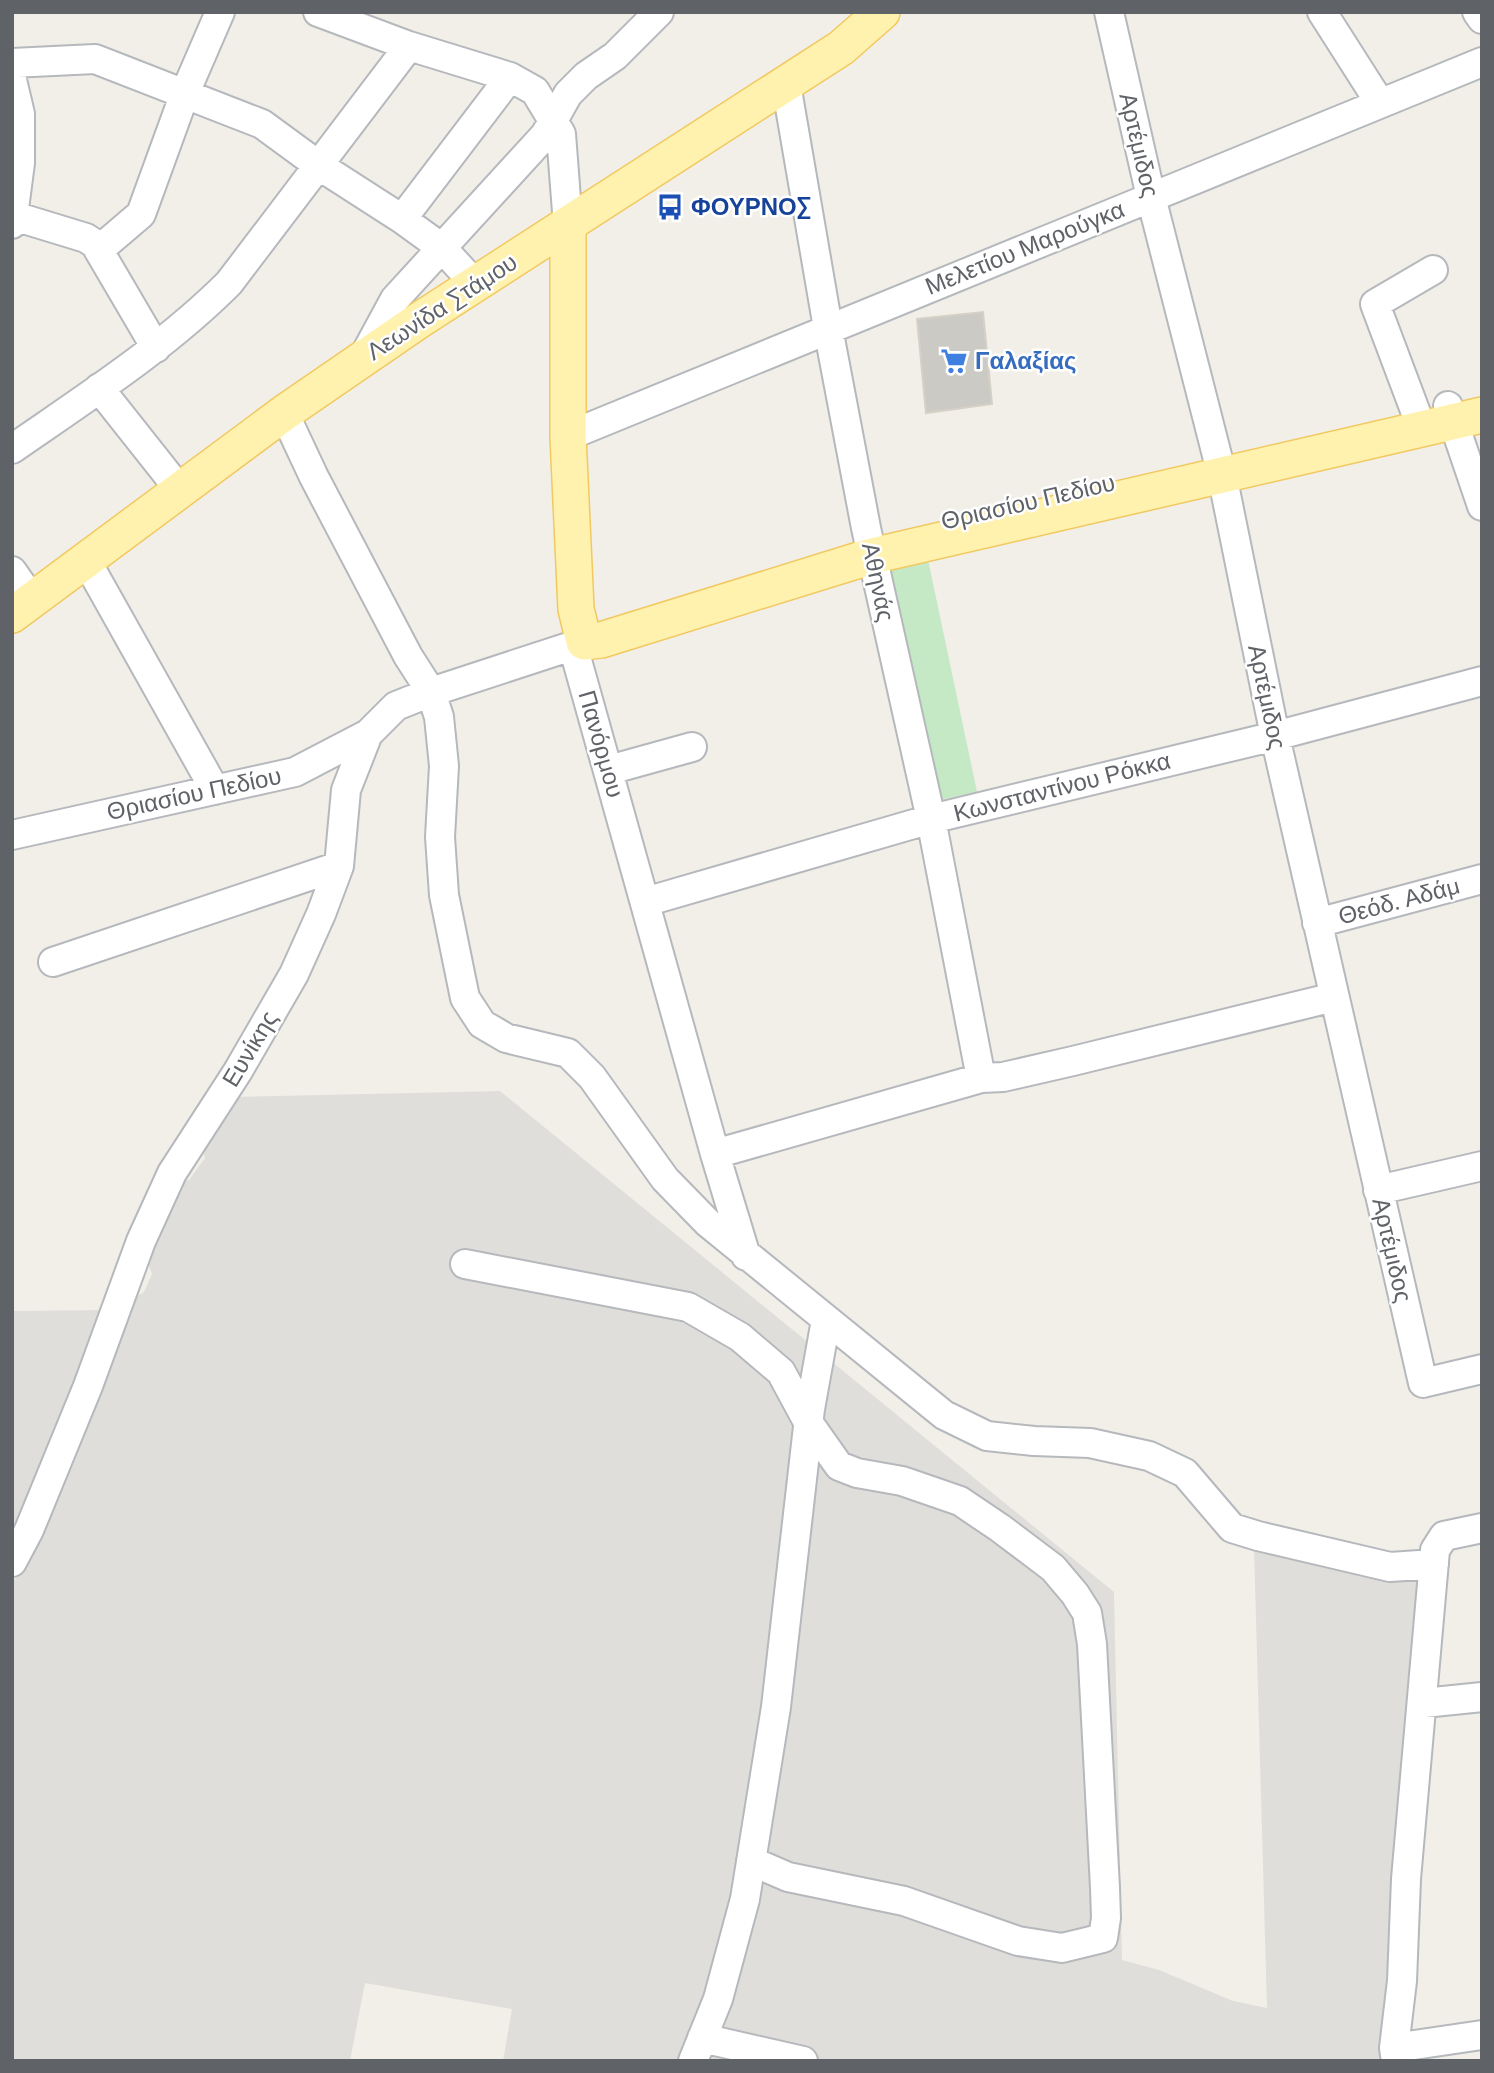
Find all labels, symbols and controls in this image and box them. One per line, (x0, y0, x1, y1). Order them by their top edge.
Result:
street label: Αρτέμιδος (1111, 89, 1167, 201)
place label: ΦΟΥΡΝΟΣ (691, 191, 811, 223)
bus stop icon: ΦΟΥΡΝΟΣ (655, 192, 685, 222)
street label: Μελετίου Μαρούγκα (921, 193, 1130, 303)
street label: Λεωνίδα Στάμου (361, 246, 523, 368)
place label: Γαλαξίας (975, 345, 1077, 377)
supermarket icon: Γαλαξίας (939, 346, 969, 376)
street label: Θριασίου Πεδίου (938, 466, 1118, 538)
street label: Αθηνάς (854, 539, 902, 625)
street label: Αρτέμιδος (1240, 642, 1294, 752)
street label: Πανόρμου (570, 687, 632, 801)
street label: Κωνσταντίνου Ρόκκα (950, 745, 1174, 829)
street label: Θριασίου Πεδίου (104, 760, 284, 828)
street label: Θεόδ. Αδάμ (1335, 869, 1463, 933)
street label: Ευνίκης (215, 1005, 285, 1093)
street label: Αρτέμιδος (1364, 1194, 1420, 1306)

